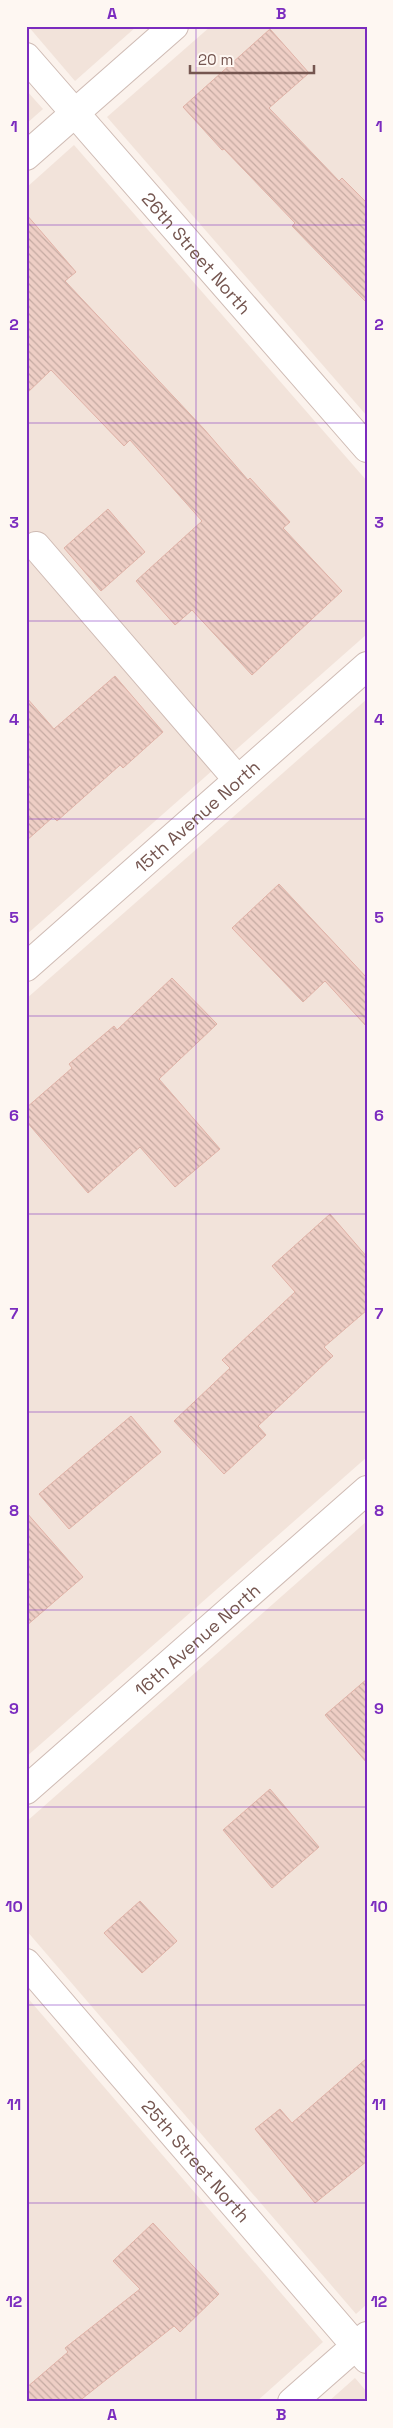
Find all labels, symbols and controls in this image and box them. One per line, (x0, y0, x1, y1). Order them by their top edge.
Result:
text: A (107, 3, 117, 24)
text: B (276, 3, 286, 24)
scale bar (190, 42, 314, 74)
text: 20 m (198, 50, 233, 69)
text: 1 (10, 116, 18, 137)
text: 1 (375, 116, 383, 137)
street label: 26th Street North (137, 187, 256, 319)
text: 2 (9, 314, 19, 335)
text: 2 (374, 314, 384, 335)
text: 3 (9, 512, 19, 533)
text: 3 (374, 512, 384, 533)
text: 4 (9, 709, 19, 730)
text: 4 (374, 709, 384, 730)
street label: 15th Avenue North (130, 755, 264, 878)
text: 5 (9, 907, 19, 928)
text: 5 (374, 907, 384, 928)
text: 6 (9, 1105, 19, 1126)
text: 6 (374, 1105, 384, 1126)
text: 7 (10, 1303, 19, 1324)
text: 7 (375, 1303, 384, 1324)
text: 8 (9, 1500, 19, 1521)
text: 8 (374, 1500, 384, 1521)
street label: 16th Avenue North (130, 1578, 265, 1701)
text: 9 (9, 1698, 19, 1719)
text: 9 (374, 1698, 384, 1719)
text: 10 (5, 1896, 23, 1917)
text: 10 (370, 1896, 388, 1917)
text: 11 (7, 2094, 21, 2115)
text: 11 (372, 2094, 386, 2115)
street label: 25th Street North (137, 2095, 255, 2227)
text: 12 (6, 2291, 22, 2312)
text: 12 (371, 2291, 387, 2312)
text: A (107, 2404, 117, 2425)
text: B (276, 2404, 286, 2425)

